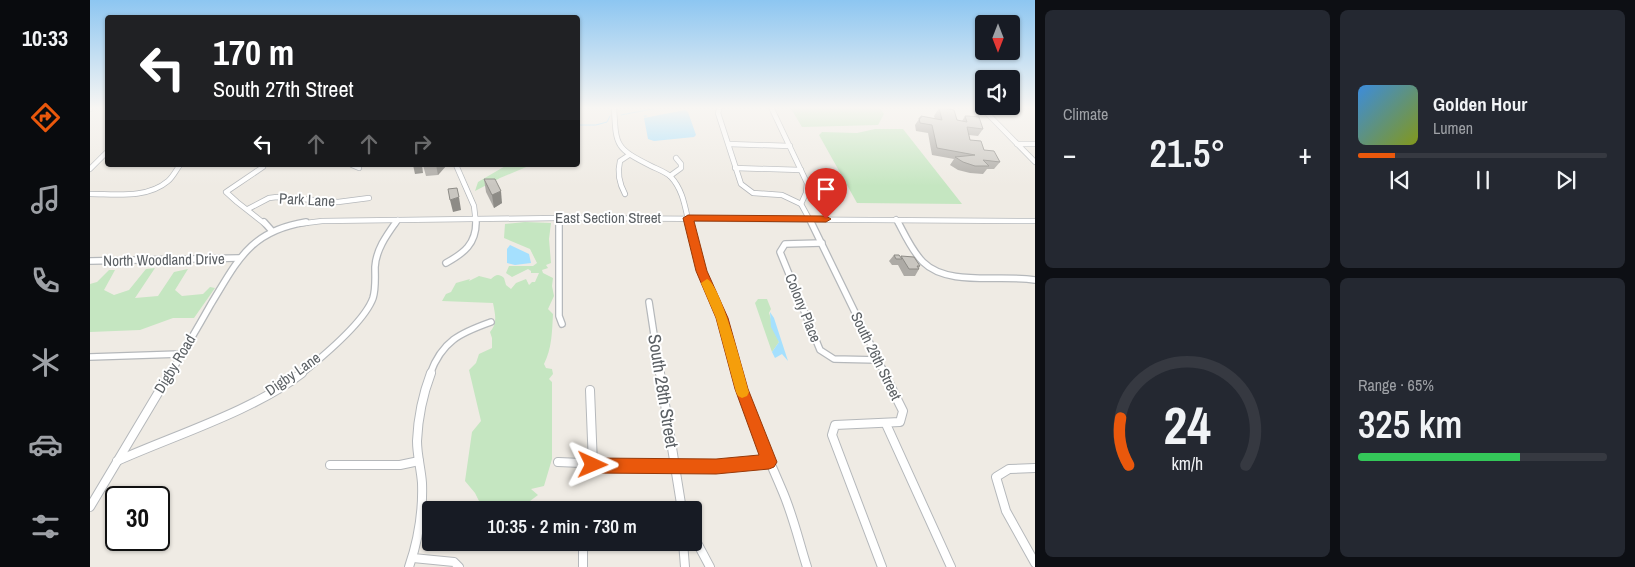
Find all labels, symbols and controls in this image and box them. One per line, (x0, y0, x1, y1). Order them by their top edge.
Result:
north arrow (975, 15, 1020, 60)
map controls (975, 15, 1020, 115)
text: 10:33 (22, 23, 68, 53)
text: 170 m (213, 29, 294, 76)
icon: left (130, 35, 195, 100)
button: sound (975, 70, 1020, 115)
text: South 27th Street (213, 74, 353, 104)
text: Golden Hour (1433, 91, 1527, 117)
icon: directions (28, 100, 63, 135)
text: Climate (1063, 103, 1108, 125)
text: Lumen (1433, 117, 1473, 139)
text: 21.5° (1150, 128, 1225, 179)
icon: left (249, 130, 277, 158)
icon: ahead (302, 130, 330, 158)
icon: ahead (355, 130, 383, 158)
icon: right (408, 130, 436, 158)
text: − (1063, 135, 1076, 173)
text: + (1299, 135, 1312, 173)
icon: previous (1386, 166, 1414, 194)
icon: pause (1469, 166, 1497, 194)
icon: next (1552, 166, 1580, 194)
pin (805, 168, 847, 219)
icon: arrive (812, 175, 840, 203)
icon: music (28, 182, 63, 217)
street label: Park Lane (278, 188, 336, 211)
street label: East Section Street (555, 207, 662, 228)
street label: North Woodland Drive (103, 248, 225, 271)
icon: phone (28, 263, 63, 298)
street label: Colony Place (780, 270, 827, 345)
street label: South 26th Street (846, 308, 907, 404)
street label: Digby Road (149, 330, 200, 397)
street label: South 28th Street (642, 332, 685, 450)
icon: climate (28, 345, 63, 380)
street label: Digby Lane (261, 347, 325, 400)
text: Range · 65% (1358, 374, 1434, 396)
text: 24 (1164, 390, 1211, 460)
text: 325 km (1358, 399, 1462, 450)
icon: car (28, 427, 63, 462)
position arrow (566, 438, 618, 490)
text: km/h (1172, 452, 1203, 476)
speed limit sign: 30 (105, 486, 170, 551)
icon: filters (28, 509, 63, 544)
text: 10:35 · 2 min · 730 m (487, 513, 637, 539)

